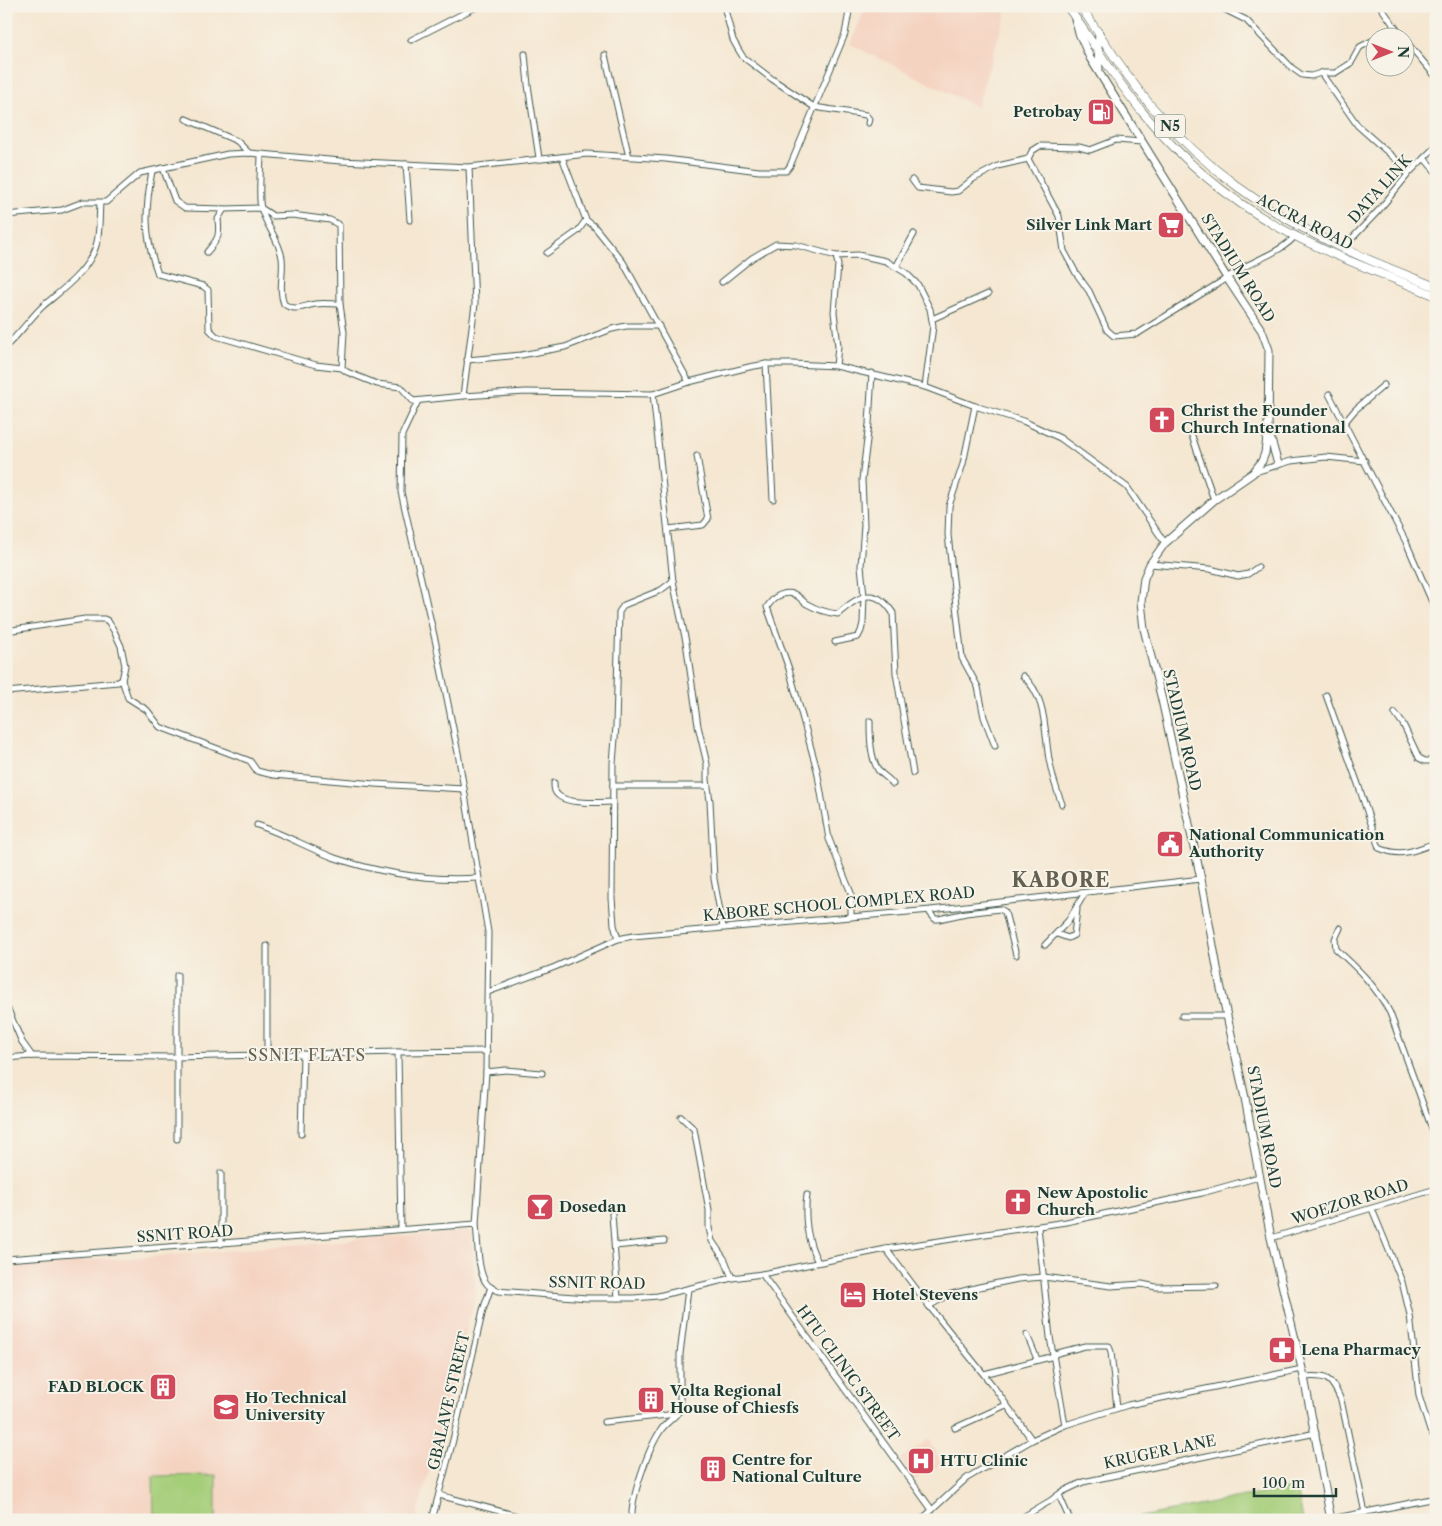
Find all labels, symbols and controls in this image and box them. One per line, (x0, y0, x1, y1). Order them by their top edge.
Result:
north arrow (1364, 28, 1414, 78)
text: N (1394, 46, 1412, 58)
fuel station icon: Petrobay (1086, 97, 1116, 127)
place label: Petrobay (1013, 102, 1083, 121)
road number: N5 (1155, 114, 1185, 138)
street label: DATA LINK (1344, 149, 1416, 227)
street label: ACCRA ROAD (1253, 189, 1356, 254)
supermarket icon: Silver Link Mart (1156, 210, 1186, 240)
street label: STADIUM ROAD (1197, 210, 1280, 326)
place label: Silver Link Mart (1026, 215, 1152, 234)
place label: Christ the Founder Church International (1181, 401, 1346, 437)
church icon: Christ the Founder Church International (1147, 405, 1177, 435)
street label: STADIUM ROAD (1159, 667, 1206, 793)
place label: National Communication Authority (1188, 825, 1385, 861)
public building icon: National Communication Authority (1155, 829, 1185, 859)
district label: KABORE (1011, 868, 1111, 892)
street label: KABORE SCHOOL COMPLEX ROAD (702, 882, 976, 925)
district label: SSNIT FLATS (248, 1045, 366, 1065)
street label: STADIUM ROAD (1243, 1064, 1286, 1190)
street label: WOEZOR ROAD (1288, 1175, 1411, 1229)
place label: New Apostolic Church (1037, 1183, 1148, 1219)
church icon: New Apostolic Church (1003, 1187, 1033, 1217)
bar icon: Dosedan (525, 1192, 555, 1222)
place label: Dosedan (559, 1197, 627, 1216)
street label: SSNIT ROAD (136, 1221, 234, 1246)
street label: SSNIT ROAD (548, 1272, 646, 1293)
hotel icon: Hotel Stevens (838, 1280, 868, 1310)
place label: Hotel Stevens (872, 1285, 978, 1304)
street label: HTU CLINIC STREET (793, 1301, 905, 1445)
street label: GBALAVE STREET (423, 1329, 474, 1472)
pharmacy icon: Lena Pharmacy (1267, 1335, 1297, 1365)
place label: Lena Pharmacy (1301, 1340, 1421, 1359)
building icon: FAD BLOCK (148, 1372, 178, 1402)
place label: FAD BLOCK (48, 1377, 145, 1396)
place label: Volta Regional House of Chiesfs (669, 1381, 799, 1417)
building icon: Volta Regional House of Chiesfs (636, 1385, 666, 1415)
place label: Ho Technical University (245, 1388, 347, 1424)
school or university icon: Ho Technical University (211, 1392, 241, 1422)
street label: KRUGER LANE (1102, 1430, 1218, 1473)
hospital icon: HTU Clinic (906, 1446, 936, 1476)
place label: Centre for National Culture (732, 1450, 862, 1486)
place label: HTU Clinic (940, 1451, 1028, 1470)
building icon: Centre for National Culture (698, 1454, 728, 1484)
scale bar (1254, 1466, 1337, 1498)
text: 100 m (1262, 1473, 1305, 1492)

